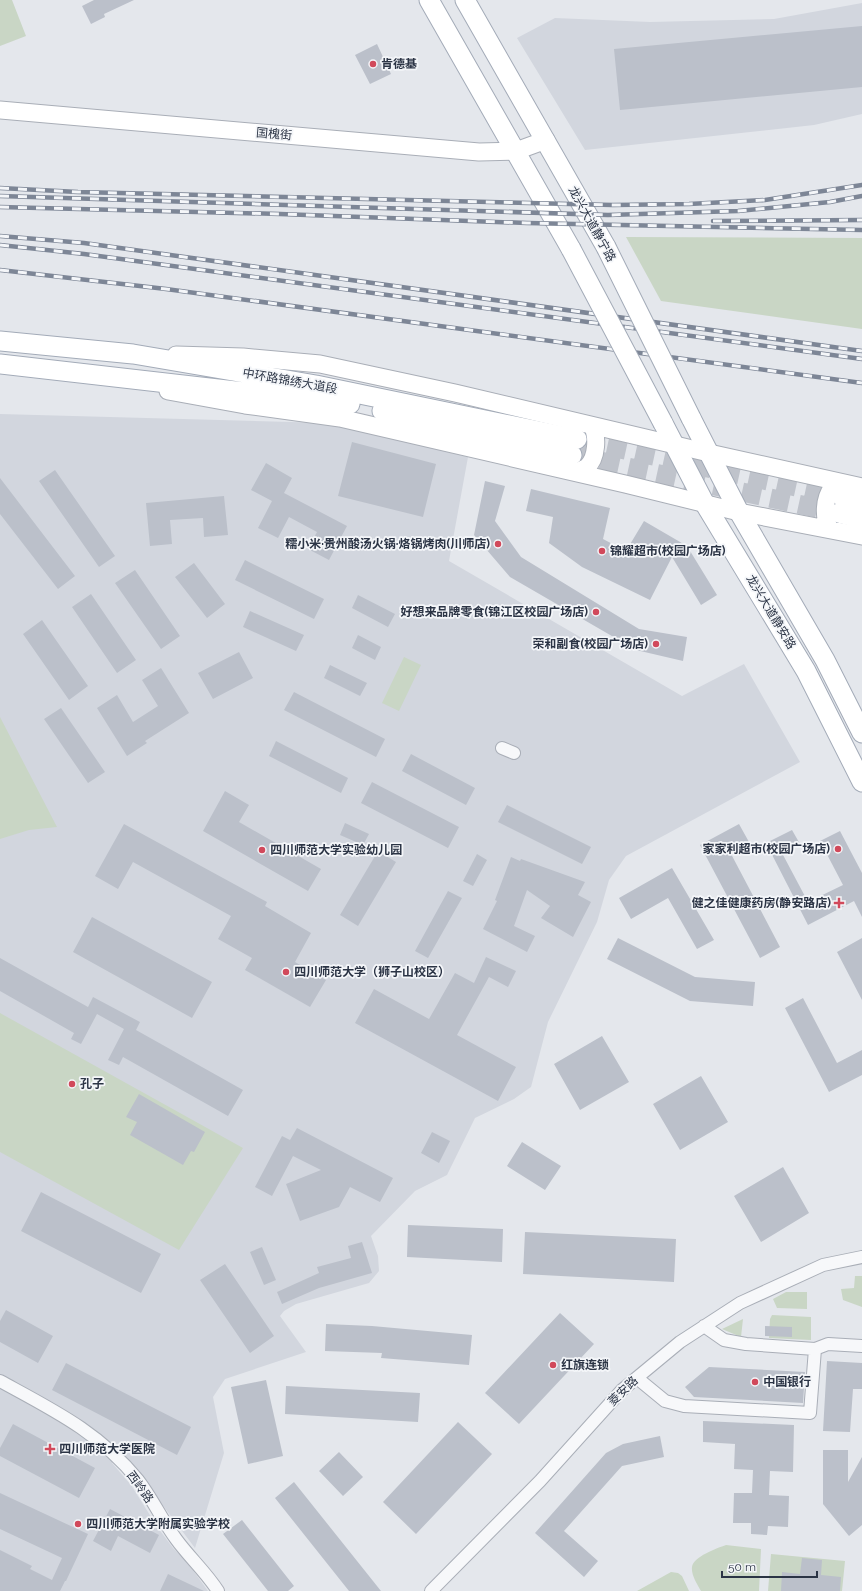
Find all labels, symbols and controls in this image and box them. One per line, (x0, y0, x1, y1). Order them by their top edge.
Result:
place label: 肯德基 (381, 57, 417, 71)
marker: 肯德基 (368, 59, 378, 69)
street label: 国槐街 (255, 125, 293, 143)
street label: 龙兴大道静宁路 (566, 184, 618, 264)
street label: 中环路锦绣大道段 (242, 366, 338, 396)
place label: 糯小米·贵州酸汤火锅·烙锅烤肉(川师店) (285, 537, 490, 551)
marker: 糯小米·贵州酸汤火锅·烙锅烤肉(川师店) (493, 539, 503, 549)
place label: 锦耀超市(校园广场店) (610, 544, 726, 558)
marker: 锦耀超市(校园广场店) (597, 546, 607, 556)
street label: 龙兴大道静安路 (743, 572, 799, 652)
place label: 好想来品牌零食(锦江区校园广场店) (401, 605, 588, 619)
marker: 好想来品牌零食(锦江区校园广场店) (591, 607, 601, 617)
place label: 荣和副食(校园广场店) (533, 637, 648, 651)
marker: 荣和副食(校园广场店) (651, 639, 661, 649)
place label: 家家利超市(校园广场店) (703, 842, 830, 856)
place label: 四川师范大学实验幼儿园 (270, 843, 402, 857)
marker: 家家利超市(校园广场店) (833, 844, 843, 854)
marker: 四川师范大学实验幼儿园 (257, 845, 267, 855)
place label: 健之佳健康药房(静安路店) (692, 896, 831, 910)
marker: 健之佳健康药房(静安路店) (834, 898, 844, 908)
place label: 四川师范大学（狮子山校区） (294, 965, 450, 979)
marker: 四川师范大学（狮子山校区） (281, 967, 291, 977)
place label: 孔子 (80, 1077, 104, 1091)
marker: 孔子 (67, 1079, 77, 1089)
place label: 红旗连锁 (561, 1358, 609, 1372)
marker: 红旗连锁 (548, 1360, 558, 1370)
street label: 菱安路 (605, 1373, 641, 1409)
place label: 中国银行 (763, 1375, 811, 1389)
marker: 中国银行 (750, 1377, 760, 1387)
place label: 四川师范大学医院 (59, 1442, 155, 1456)
marker: 四川师范大学医院 (44, 1443, 56, 1455)
street label: 西岭路 (124, 1468, 156, 1506)
place label: 四川师范大学附属实验学校 (86, 1517, 230, 1531)
marker: 四川师范大学附属实验学校 (73, 1519, 83, 1529)
scale bar (722, 1553, 817, 1579)
text: 50 m (728, 1560, 756, 1574)

